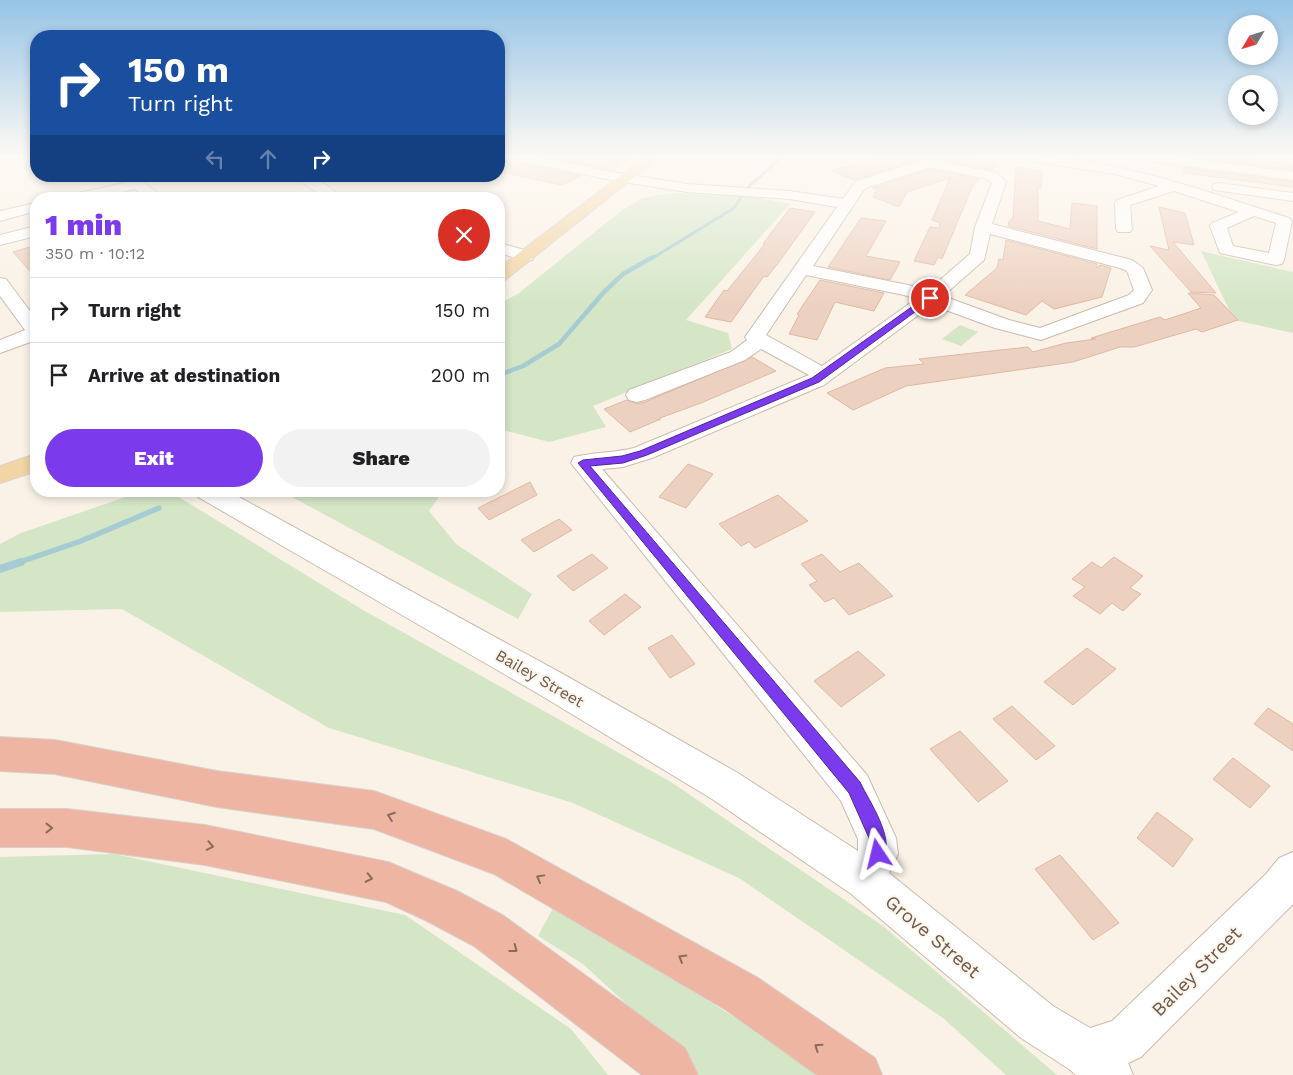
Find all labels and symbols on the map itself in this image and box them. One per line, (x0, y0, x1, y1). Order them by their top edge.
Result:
north arrow (1228, 15, 1278, 65)
pin (909, 277, 951, 319)
street label: Bailey Street (492, 645, 588, 712)
one-way arrow (387, 812, 395, 822)
one-way arrow (45, 823, 53, 833)
position arrow (851, 827, 903, 879)
one-way arrow (206, 840, 215, 850)
one-way arrow (365, 873, 374, 883)
one-way arrow (537, 874, 546, 884)
street label: Grove Street (880, 890, 985, 983)
street label: Bailey Street (1147, 922, 1246, 1021)
one-way arrow (508, 944, 517, 952)
one-way arrow (678, 955, 687, 965)
one-way arrow (814, 1044, 824, 1053)

